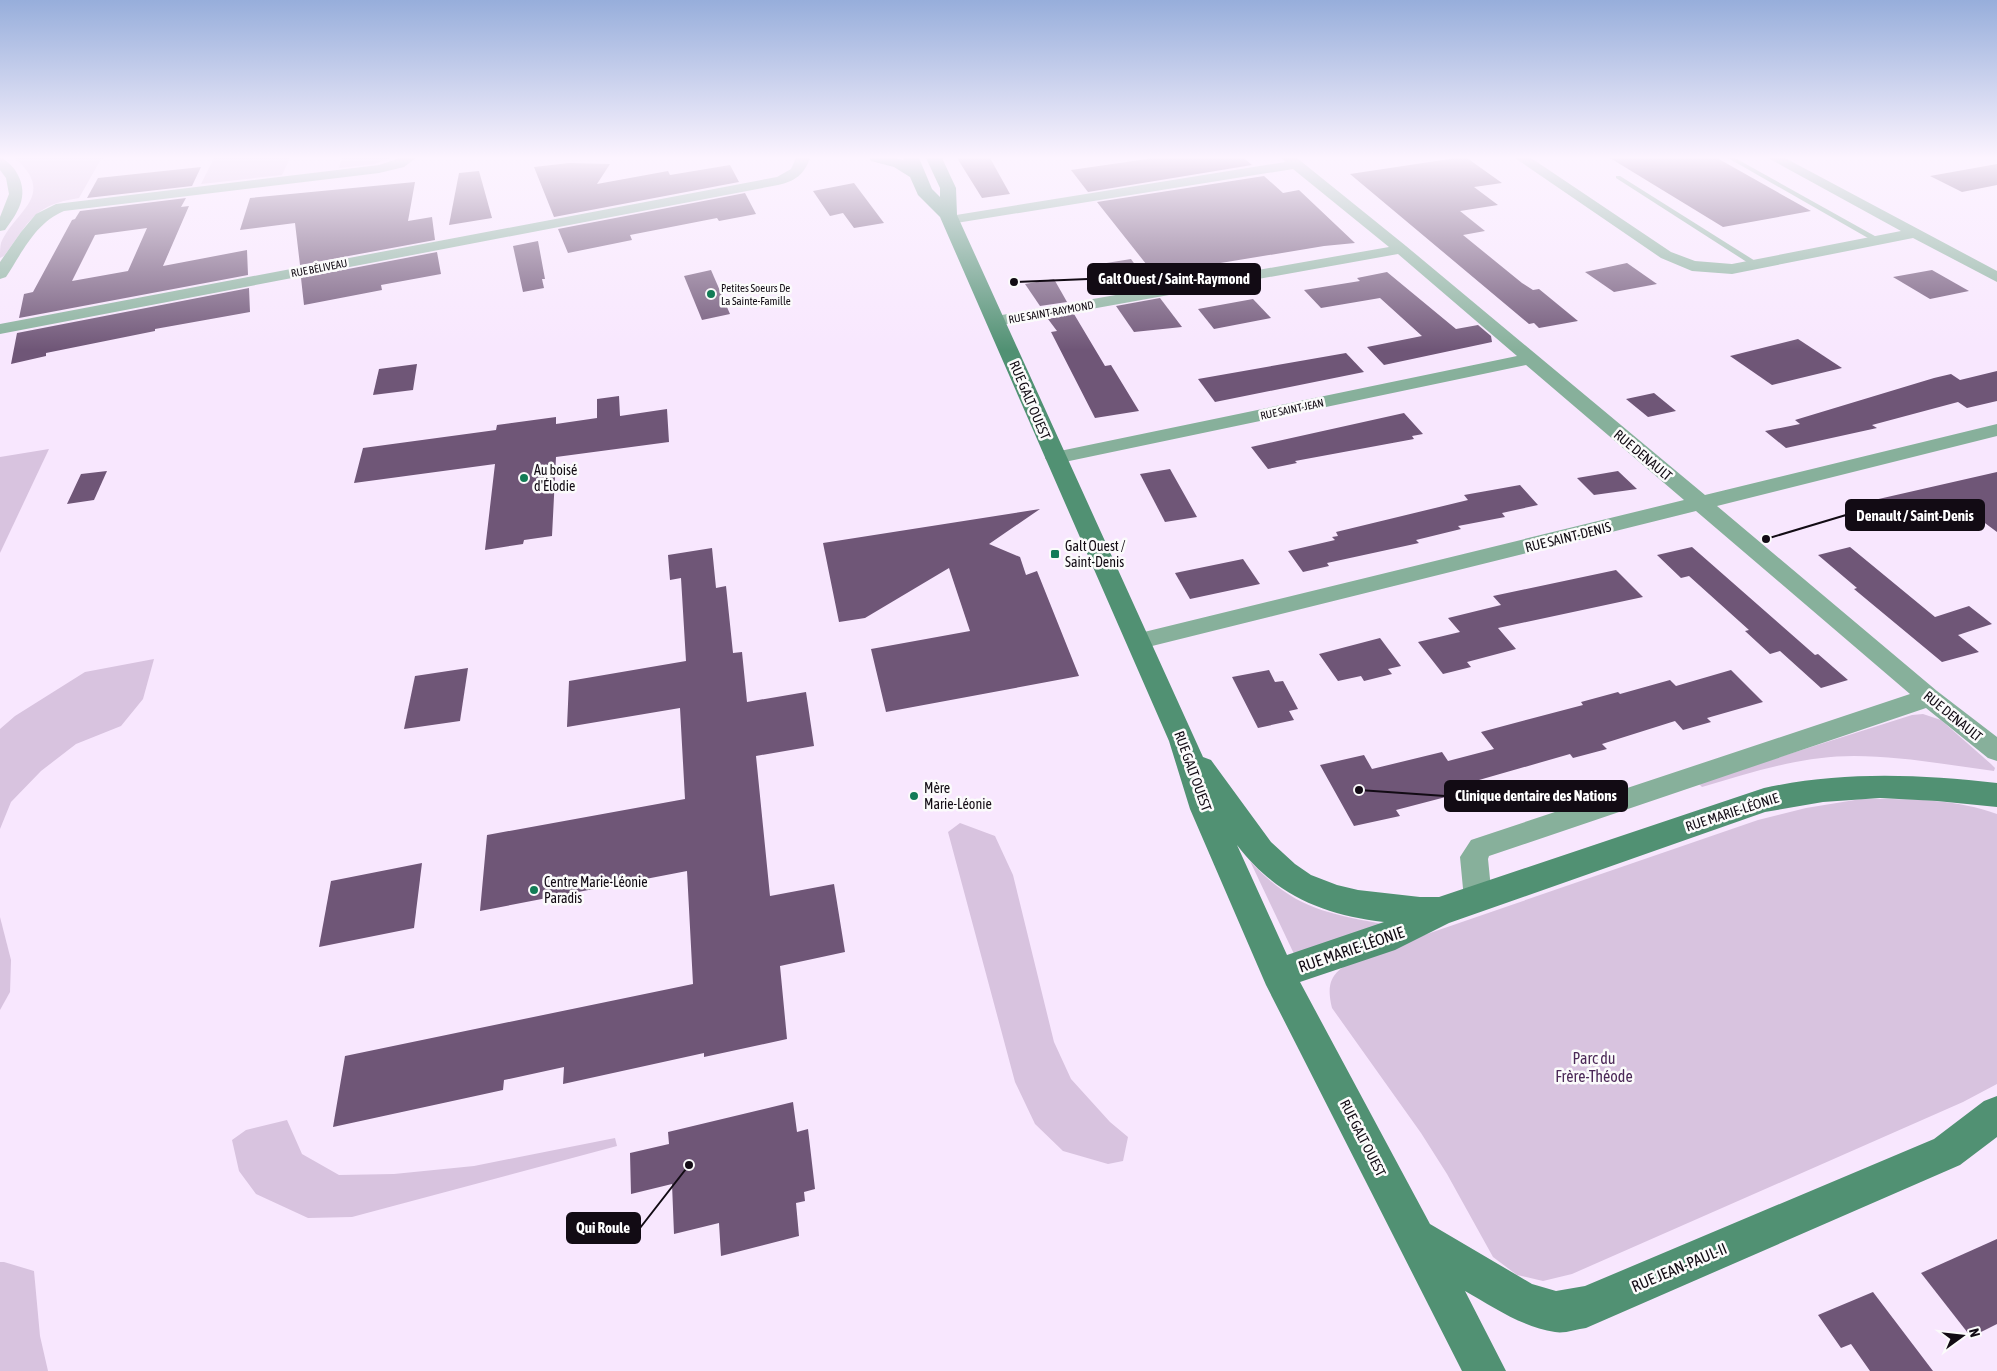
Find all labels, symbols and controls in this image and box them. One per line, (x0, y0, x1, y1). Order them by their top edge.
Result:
street label: RUE BÉLIVEAU (290, 257, 348, 279)
callout: Galt Ouest / Saint-Raymond (1088, 264, 1260, 294)
text: Galt Ouest / Saint-Raymond (1098, 270, 1250, 287)
place label: Petites Soeurs De La Sainte-Famille (721, 282, 791, 307)
marker: Petites Soeurs De La Sainte-Famille (705, 288, 717, 300)
street label: RUE SAINT-RAYMOND (1008, 299, 1094, 325)
street label: RUE GALT OUEST (1006, 358, 1054, 442)
street label: RUE SAINT-JEAN (1259, 396, 1325, 422)
street label: RUE DENAULT (1611, 426, 1675, 484)
place label: Au boisé d'Élodie (534, 462, 577, 494)
marker: Au boisé d'Élodie (518, 472, 530, 484)
callout: Denault / Saint-Denis (1846, 500, 1984, 530)
text: Denault / Saint-Denis (1856, 507, 1974, 524)
street label: RUE SAINT-DENIS (1523, 519, 1613, 555)
place label: Galt Ouest / Saint-Denis (1065, 538, 1126, 570)
marker: Galt Ouest / Saint-Denis (1049, 548, 1061, 560)
street label: RUE DENAULT (1921, 688, 1985, 744)
street label: RUE GALT OUEST (1171, 729, 1215, 813)
place label: Mère Marie-Léonie (924, 780, 992, 812)
callout: Clinique dentaire des Nations (1445, 781, 1627, 811)
text: Clinique dentaire des Nations (1455, 787, 1618, 804)
street label: RUE MARIE-LÉONIE (1684, 789, 1781, 835)
marker: Mère Marie-Léonie (908, 790, 920, 802)
place label: Centre Marie-Léonie Paradis (544, 874, 648, 906)
marker: Centre Marie-Léonie Paradis (528, 884, 540, 896)
street label: RUE MARIE-LÉONIE (1296, 922, 1406, 976)
park label: Parc du Frère-Théode (1555, 1049, 1633, 1085)
street label: RUE GALT OUEST (1337, 1097, 1389, 1179)
callout: Qui Roule (567, 1213, 640, 1243)
text: Qui Roule (576, 1219, 630, 1236)
street label: RUE JEAN-PAUL-II (1629, 1239, 1729, 1295)
north arrow (1937, 1311, 1987, 1361)
text: N (1966, 1327, 1983, 1339)

